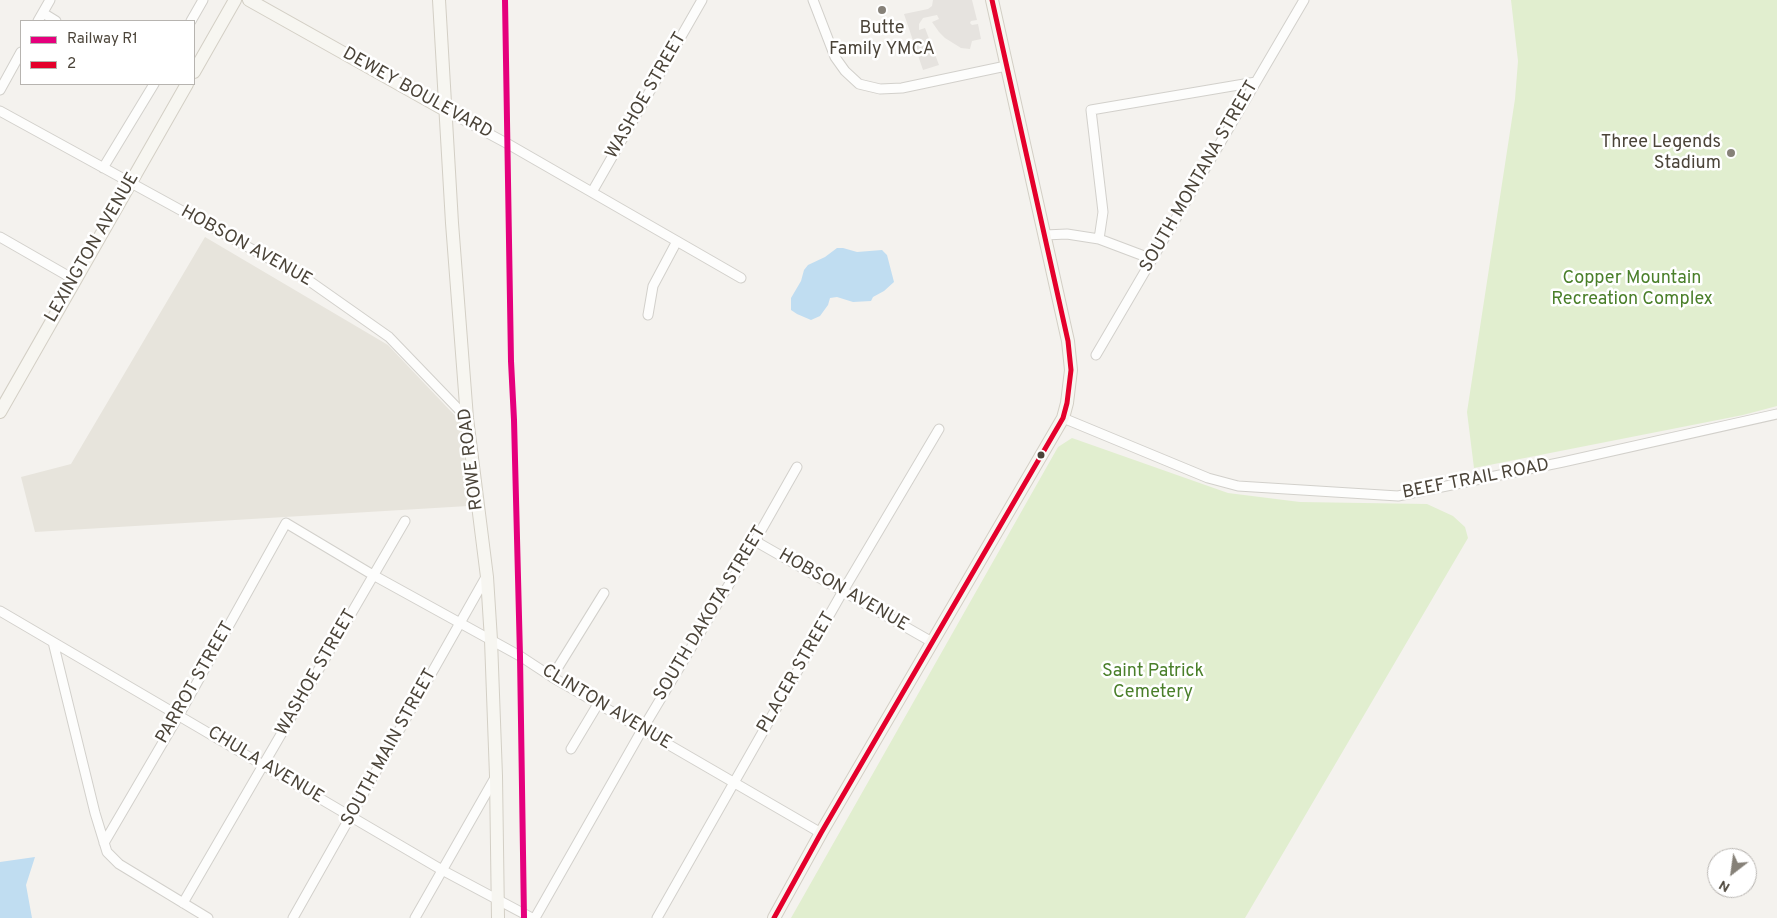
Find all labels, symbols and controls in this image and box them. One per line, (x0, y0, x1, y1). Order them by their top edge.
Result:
marker: Butte Family YMCA (876, 4, 888, 16)
place label: Butte Family YMCA (829, 18, 935, 60)
legend (20, 20, 195, 85)
street label: WASHOE STREET (602, 29, 692, 163)
text: Railway R1 (67, 30, 138, 49)
street label: DEWEY BOULEVARD (338, 44, 496, 144)
text: 2 (67, 55, 76, 74)
street label: SOUTH MONTANA STREET (1136, 77, 1264, 277)
place label: Three Legends Stadium (1601, 132, 1721, 174)
marker: Three Legends Stadium (1725, 147, 1737, 159)
street label: LEXINGTON AVENUE (41, 169, 145, 327)
street label: HOBSON AVENUE (177, 202, 315, 292)
park label: Copper Mountain Recreation Complex (1551, 268, 1713, 310)
street label: ROWE ROAD (455, 407, 489, 511)
unlabelled marker (1036, 450, 1046, 460)
street label: BEEF TRAIL ROAD (1401, 455, 1551, 505)
street label: SOUTH DAKOTA STREET (650, 523, 772, 705)
street label: HOBSON AVENUE (774, 545, 912, 637)
street label: WASHOE STREET (272, 606, 362, 740)
street label: PLACER STREET (754, 609, 840, 737)
street label: PARROT STREET (152, 618, 240, 748)
street label: CLINTON AVENUE (537, 661, 675, 755)
park label: Saint Patrick Cemetery (1102, 661, 1204, 704)
street label: SOUTH MAIN STREET (338, 666, 442, 830)
street label: CHULA AVENUE (203, 723, 327, 809)
north arrow (1707, 848, 1757, 898)
text: N (1716, 876, 1733, 895)

